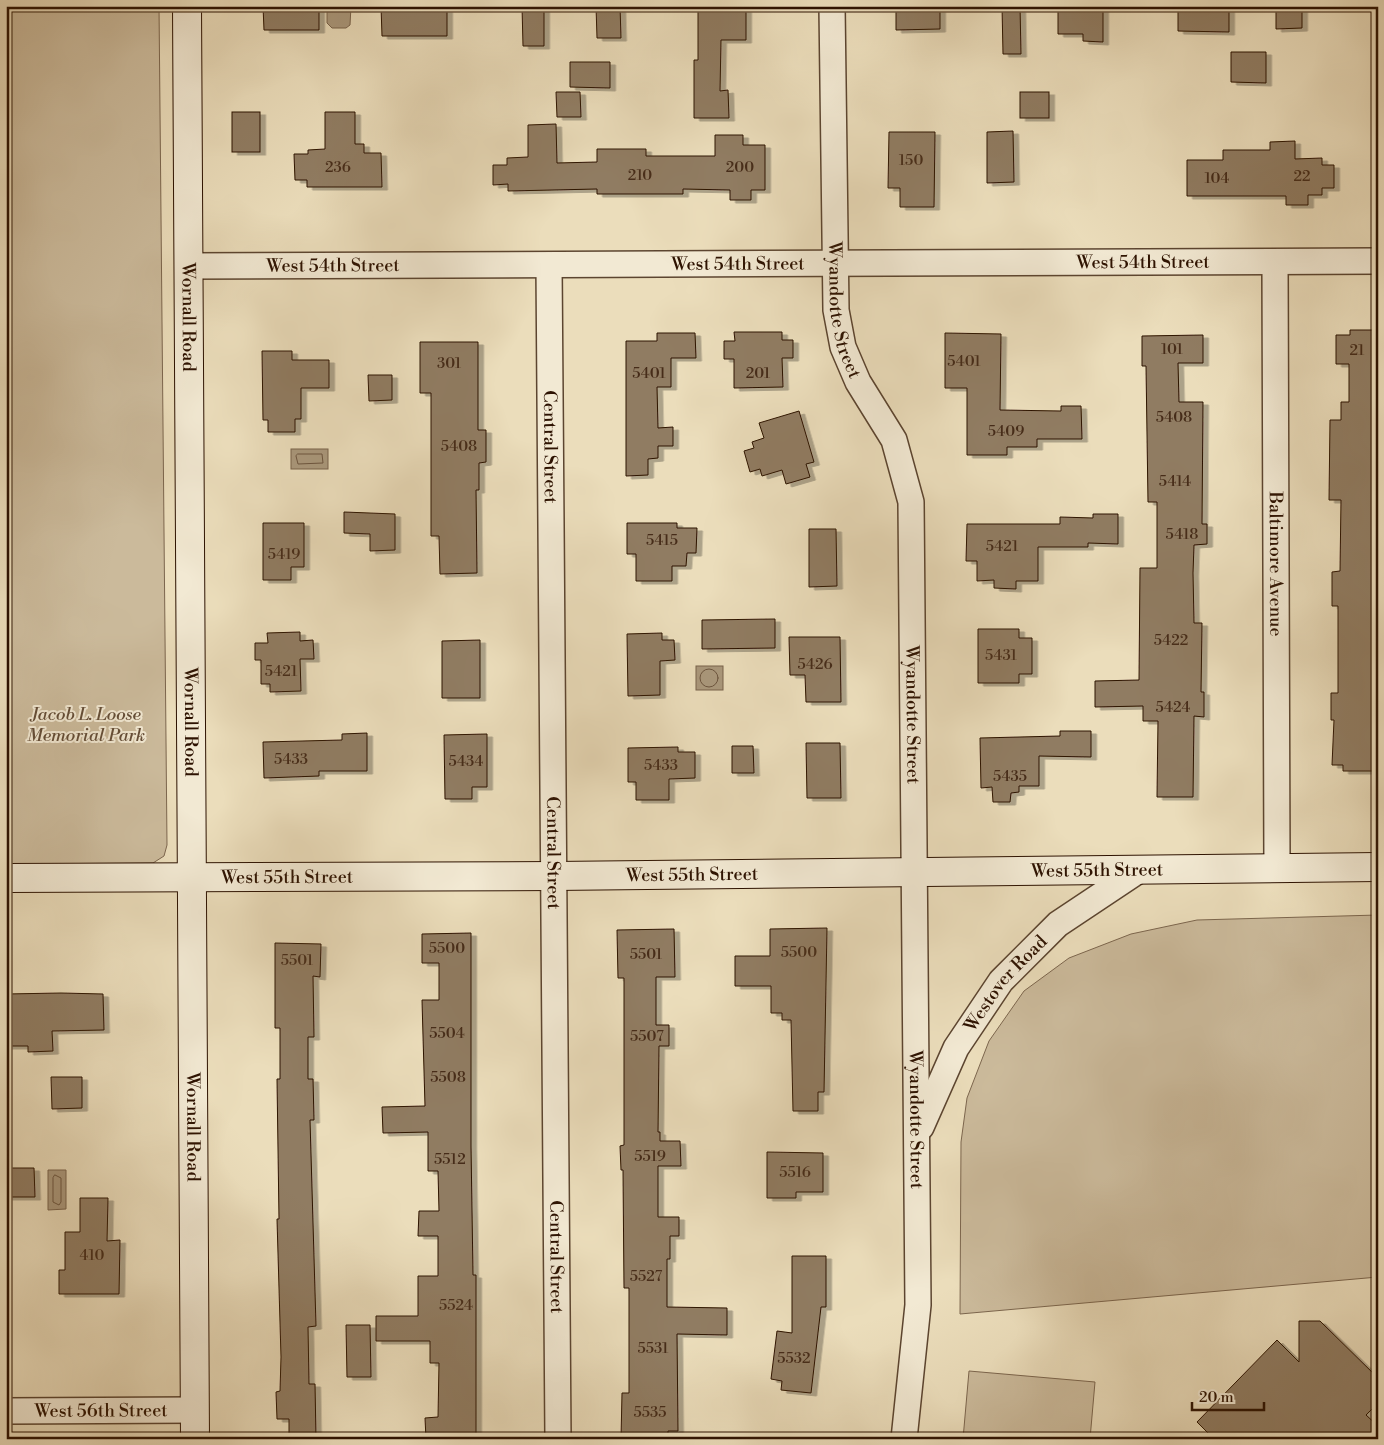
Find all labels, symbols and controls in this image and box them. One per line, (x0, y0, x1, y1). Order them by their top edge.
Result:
house number: 150 (899, 151, 923, 170)
house number: 236 (325, 158, 351, 177)
house number: 200 (726, 158, 754, 177)
house number: 210 (628, 166, 652, 185)
house number: 22 (1293, 167, 1311, 186)
house number: 104 (1205, 169, 1230, 188)
street label: Wyandotte Street (824, 240, 867, 382)
street label: West 54th Street (1075, 250, 1210, 274)
street label: West 54th Street (670, 252, 805, 275)
street label: West 54th Street (265, 254, 400, 277)
street label: Wornall Road (177, 261, 201, 372)
house number: 101 (1161, 340, 1183, 359)
house number: 21 (1349, 341, 1365, 360)
house number: 5401 (947, 352, 981, 371)
house number: 301 (437, 354, 462, 373)
house number: 5401 (632, 364, 666, 383)
house number: 201 (746, 364, 771, 383)
street label: Central Street (538, 390, 562, 504)
house number: 5408 (1156, 408, 1192, 427)
house number: 5409 (988, 422, 1024, 441)
house number: 5408 (441, 437, 477, 456)
house number: 5414 (1159, 472, 1191, 491)
street label: Baltimore Avenue (1264, 490, 1288, 637)
house number: 5418 (1166, 525, 1198, 544)
house number: 5415 (646, 531, 678, 550)
house number: 5421 (986, 537, 1019, 556)
house number: 5419 (268, 545, 300, 564)
house number: 5422 (1154, 631, 1188, 650)
street label: Wyandotte Street (901, 644, 925, 785)
house number: 5431 (985, 646, 1017, 665)
house number: 5426 (797, 655, 833, 674)
house number: 5421 (265, 662, 298, 681)
street label: Wornall Road (179, 666, 203, 777)
house number: 5424 (1155, 698, 1191, 717)
park label: Jacob L. Loose Memorial Park (27, 703, 145, 747)
house number: 5433 (274, 750, 308, 769)
house number: 5434 (449, 752, 484, 771)
house number: 5433 (644, 756, 678, 775)
house number: 5435 (993, 767, 1027, 786)
street label: Central Street (542, 796, 565, 910)
street label: West 55th Street (1030, 858, 1164, 882)
street label: West 55th Street (625, 862, 759, 887)
street label: West 55th Street (220, 865, 354, 889)
street label: Westover Road (958, 930, 1052, 1037)
house number: 5500 (429, 939, 465, 958)
house number: 5500 (781, 943, 817, 962)
house number: 5501 (630, 945, 663, 964)
house number: 5501 (281, 951, 314, 970)
house number: 5504 (429, 1024, 465, 1043)
house number: 5507 (630, 1027, 664, 1046)
street label: Wyandotte Street (904, 1049, 928, 1190)
house number: 5508 (430, 1068, 466, 1087)
street label: Wornall Road (181, 1071, 205, 1182)
house number: 5519 (634, 1147, 666, 1166)
house number: 5512 (434, 1150, 466, 1169)
house number: 5516 (779, 1163, 811, 1182)
street label: Central Street (545, 1200, 569, 1314)
house number: 410 (80, 1246, 104, 1265)
house number: 5527 (630, 1267, 663, 1286)
house number: 5524 (439, 1296, 473, 1315)
house number: 5531 (638, 1339, 669, 1358)
house number: 5532 (777, 1349, 811, 1368)
scale bar (1192, 1380, 1264, 1412)
text: 20 m (1199, 1388, 1234, 1407)
street label: West 56th Street (33, 1399, 168, 1422)
house number: 5535 (633, 1403, 667, 1422)

